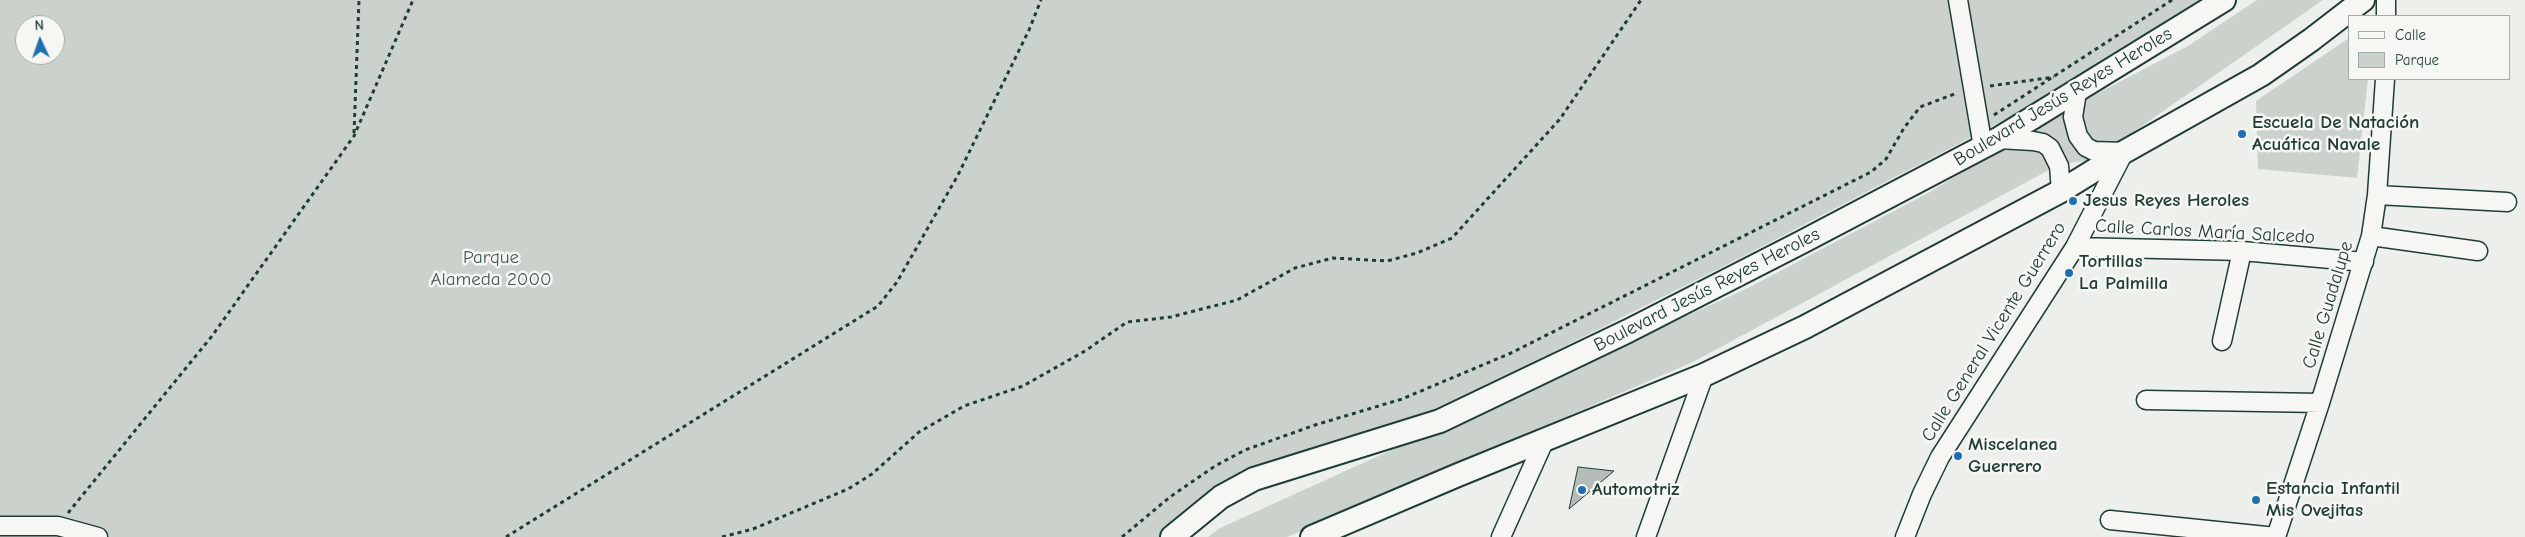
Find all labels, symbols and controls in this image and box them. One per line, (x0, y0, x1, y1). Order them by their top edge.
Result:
north arrow (15, 15, 65, 65)
legend (2348, 15, 2510, 80)
text: N (34, 17, 44, 34)
street label: Boulevard Jesús Reyes Heroles (1950, 23, 2176, 171)
text: Calle (2395, 26, 2426, 44)
text: Parque (2395, 51, 2439, 69)
place label: Escuela De Natación Acuática Navale (2252, 112, 2419, 156)
marker: Escuela De Natación Acuática Navale (2236, 128, 2248, 140)
place label: Jesus Reyes Heroles (2083, 190, 2249, 212)
marker: Jesus Reyes Heroles (2067, 195, 2079, 207)
street label: Calle Carlos María Salcedo (2095, 215, 2315, 249)
street label: Calle General Vicente Guerrero (1917, 218, 2071, 446)
street label: Boulevard Jesús Reyes Heroles (1590, 223, 1824, 357)
street label: Calle Guadalupe (2298, 238, 2358, 372)
park label: Parque Alameda 2000 (430, 247, 552, 291)
place label: Tortillas La Palmilla (2079, 251, 2168, 295)
marker: Tortillas La Palmilla (2063, 267, 2075, 279)
place label: Miscelanea Guerrero (1968, 434, 2058, 478)
marker: Miscelanea Guerrero (1952, 450, 1964, 462)
place label: Estancia Infantil Mis Ovejitas (2266, 478, 2400, 522)
place label: Automotriz (1592, 479, 1679, 501)
marker: Automotriz (1576, 484, 1588, 496)
marker: Estancia Infantil Mis Ovejitas (2250, 494, 2262, 506)

